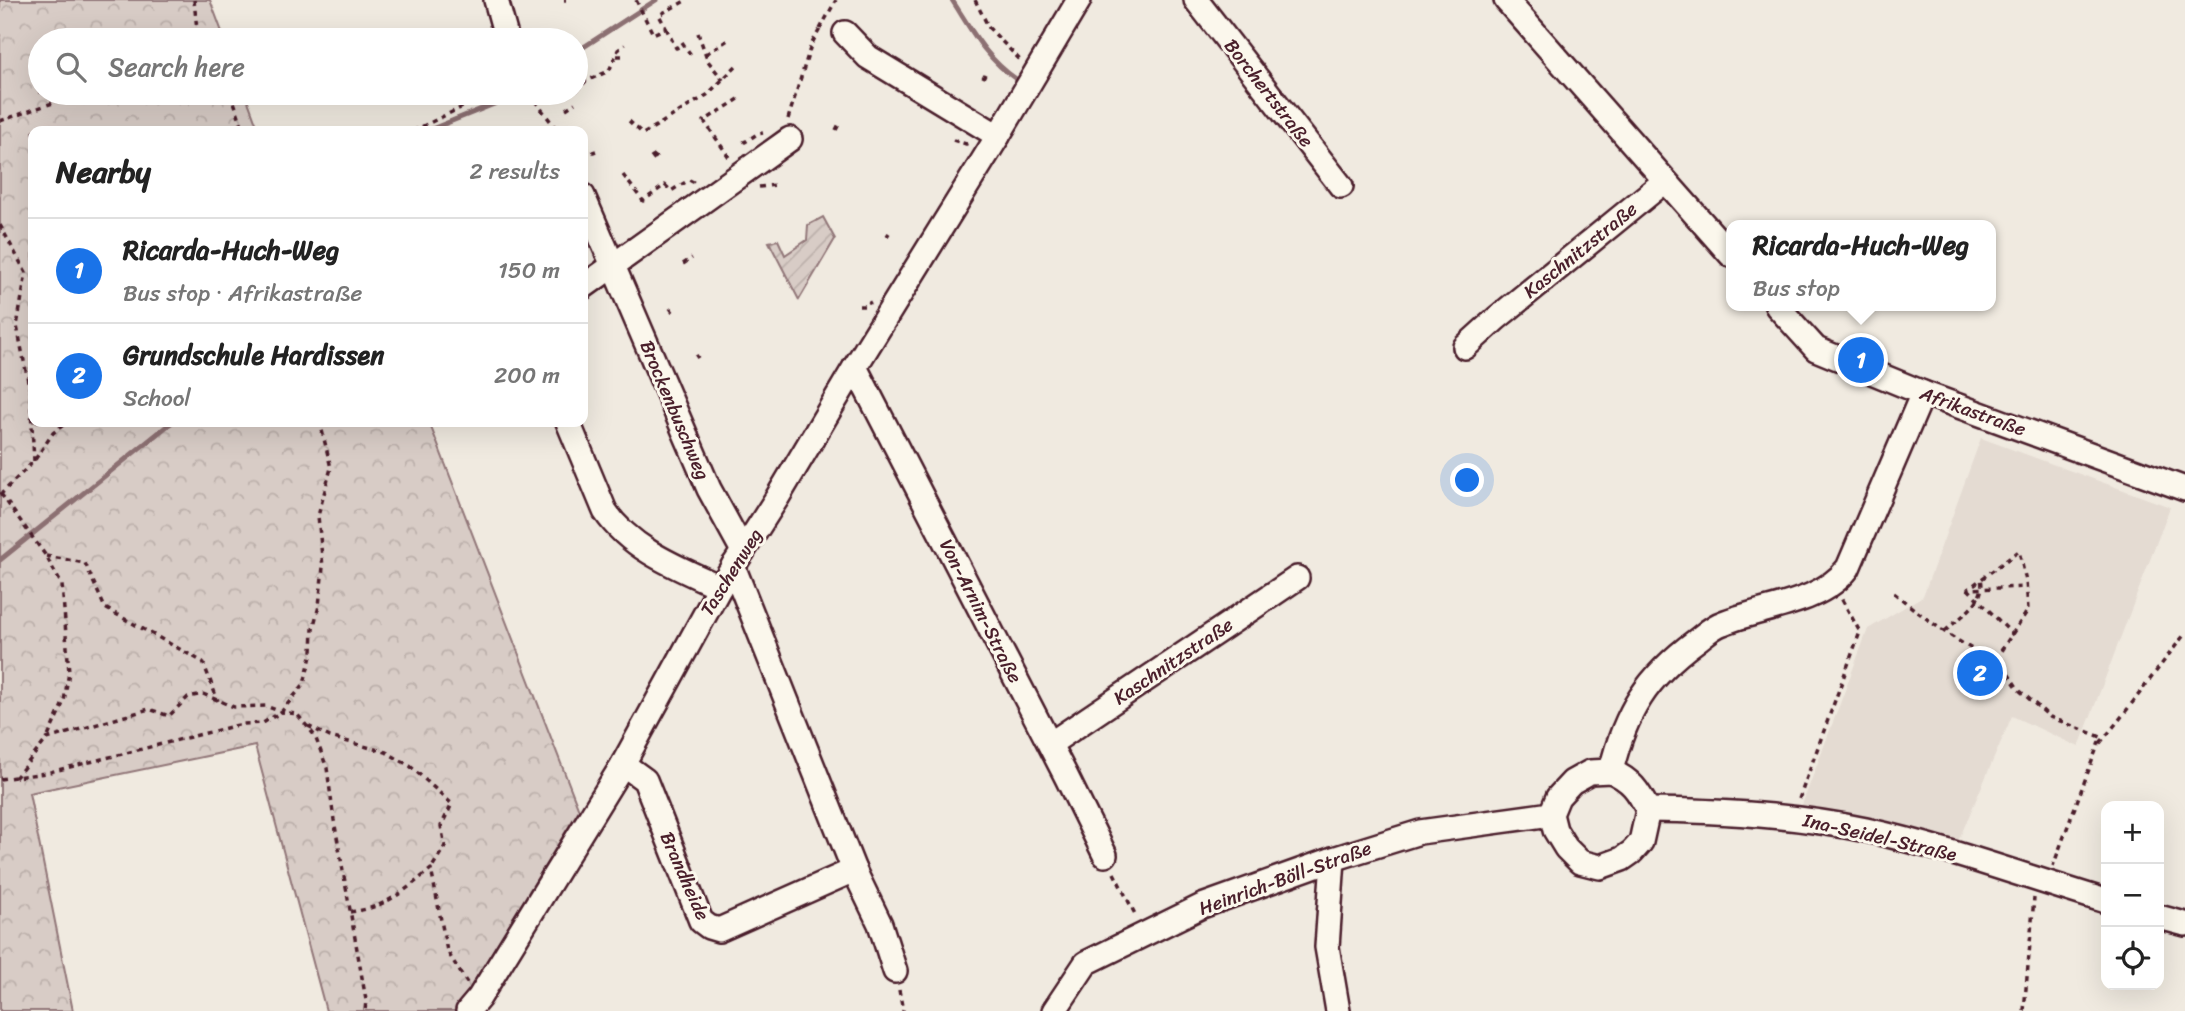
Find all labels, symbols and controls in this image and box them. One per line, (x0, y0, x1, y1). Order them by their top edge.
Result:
search box (28, 28, 588, 105)
street label: Borchertstraße (1216, 31, 1322, 155)
text: Search here (108, 44, 245, 90)
icon: search (52, 48, 90, 86)
text: Nearby (56, 145, 151, 199)
text: 2 results (469, 151, 560, 192)
street label: Kaschnitzstraße (1515, 193, 1645, 307)
popup (1726, 220, 1996, 311)
text: Ricarda-Huch-Weg (1753, 222, 1969, 268)
text: Ricarda-Huch-Weg (123, 227, 339, 273)
text: 1 (74, 250, 84, 291)
text: 150 m (498, 250, 560, 291)
text: Bus stop (1753, 268, 1840, 309)
text: Bus stop · Afrikastraße (123, 273, 362, 314)
text: Grundschule Hardissen (123, 332, 384, 378)
pin: 1 (1838, 334, 1884, 386)
street label: Brockenbuschweg (631, 335, 719, 485)
text: 2 (72, 355, 86, 396)
text: 200 m (494, 355, 560, 396)
street label: Afrikastraße (1914, 376, 2031, 446)
text: School (123, 378, 191, 419)
your location (1450, 463, 1484, 497)
street label: Taschenweg (691, 522, 771, 622)
street label: Von-Arnim-Straße (930, 533, 1032, 689)
street label: Kaschnitzstraße (1106, 608, 1240, 714)
pin: 2 (1957, 647, 2003, 699)
map controls (2101, 801, 2164, 990)
button: + (2101, 801, 2164, 864)
street label: Ina-Seidel-Straße (1799, 803, 1960, 871)
street label: Brandheide (651, 826, 719, 926)
street label: Heinrich-Böll-Straße (1194, 831, 1376, 925)
button: − (2101, 864, 2164, 927)
button: locate (2101, 927, 2164, 990)

